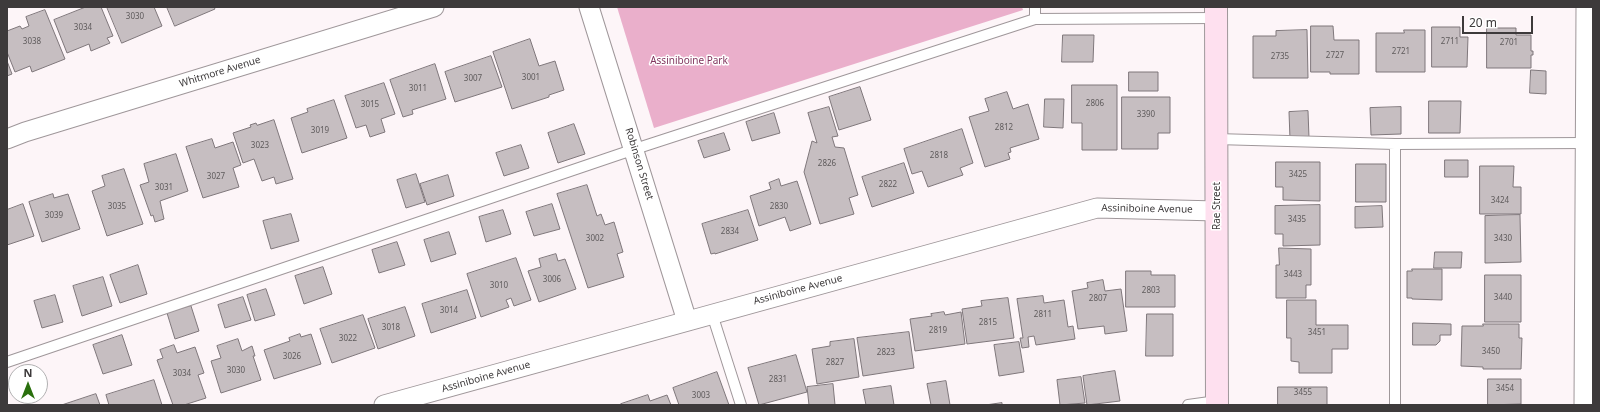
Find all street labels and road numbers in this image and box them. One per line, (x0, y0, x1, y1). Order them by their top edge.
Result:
street label: Whitmore Avenue (178, 54, 262, 90)
street label: Robinson Street (622, 127, 656, 201)
street label: Rae Street (1211, 182, 1223, 230)
street label: Assiniboine Avenue (1101, 202, 1193, 216)
street label: Assiniboine Avenue (752, 272, 844, 308)
street label: Assiniboine Avenue (440, 359, 532, 395)

